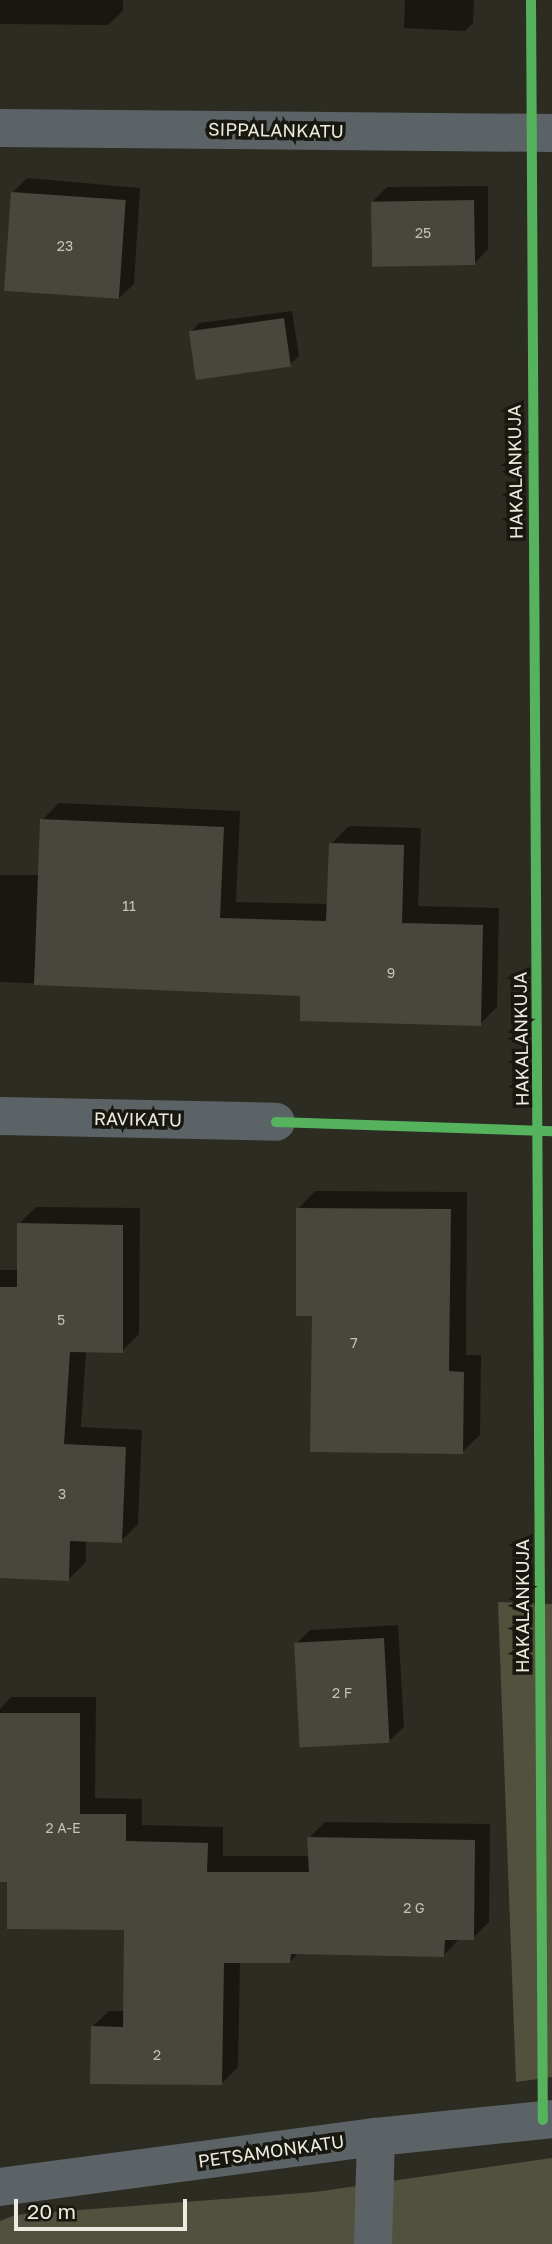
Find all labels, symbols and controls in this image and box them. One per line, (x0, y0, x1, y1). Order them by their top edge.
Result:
street label: SIPPALANKATU (208, 118, 344, 142)
house number: 25 (415, 225, 431, 241)
house number: 23 (57, 238, 73, 254)
street label: HAKALANKUJA (503, 405, 527, 539)
house number: 11 (122, 898, 136, 914)
house number: 9 (387, 965, 395, 981)
street label: HAKALANKUJA (509, 972, 533, 1106)
street label: RAVIKATU (94, 1107, 182, 1131)
house number: 5 (57, 1312, 65, 1328)
house number: 7 (350, 1335, 358, 1351)
house number: 3 (58, 1486, 66, 1502)
street label: HAKALANKUJA (511, 1539, 533, 1673)
house number: 2 F (332, 1685, 352, 1701)
house number: 2 A-E (46, 1820, 80, 1836)
house number: 2 G (403, 1900, 425, 1916)
house number: 2 (153, 2047, 161, 2063)
street label: PETSAMONKATU (196, 2130, 346, 2172)
scale bar (18, 2184, 191, 2228)
text: 20 m (27, 2198, 76, 2224)

